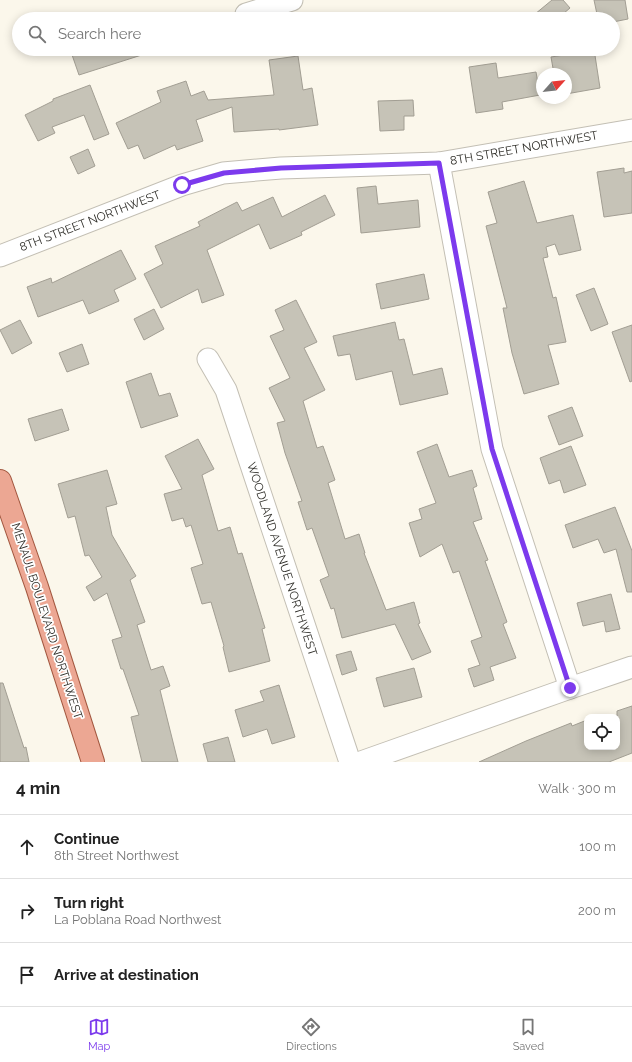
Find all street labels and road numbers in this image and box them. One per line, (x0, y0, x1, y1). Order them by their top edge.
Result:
street label: 8TH STREET NORTHWEST (449, 128, 600, 168)
street label: 8TH STREET NORTHWEST (17, 187, 163, 254)
street label: WOODLAND AVENUE NORTHWEST (244, 460, 320, 658)
street label: MENAUL BOULEVARD NORTHWEST (9, 521, 86, 722)

